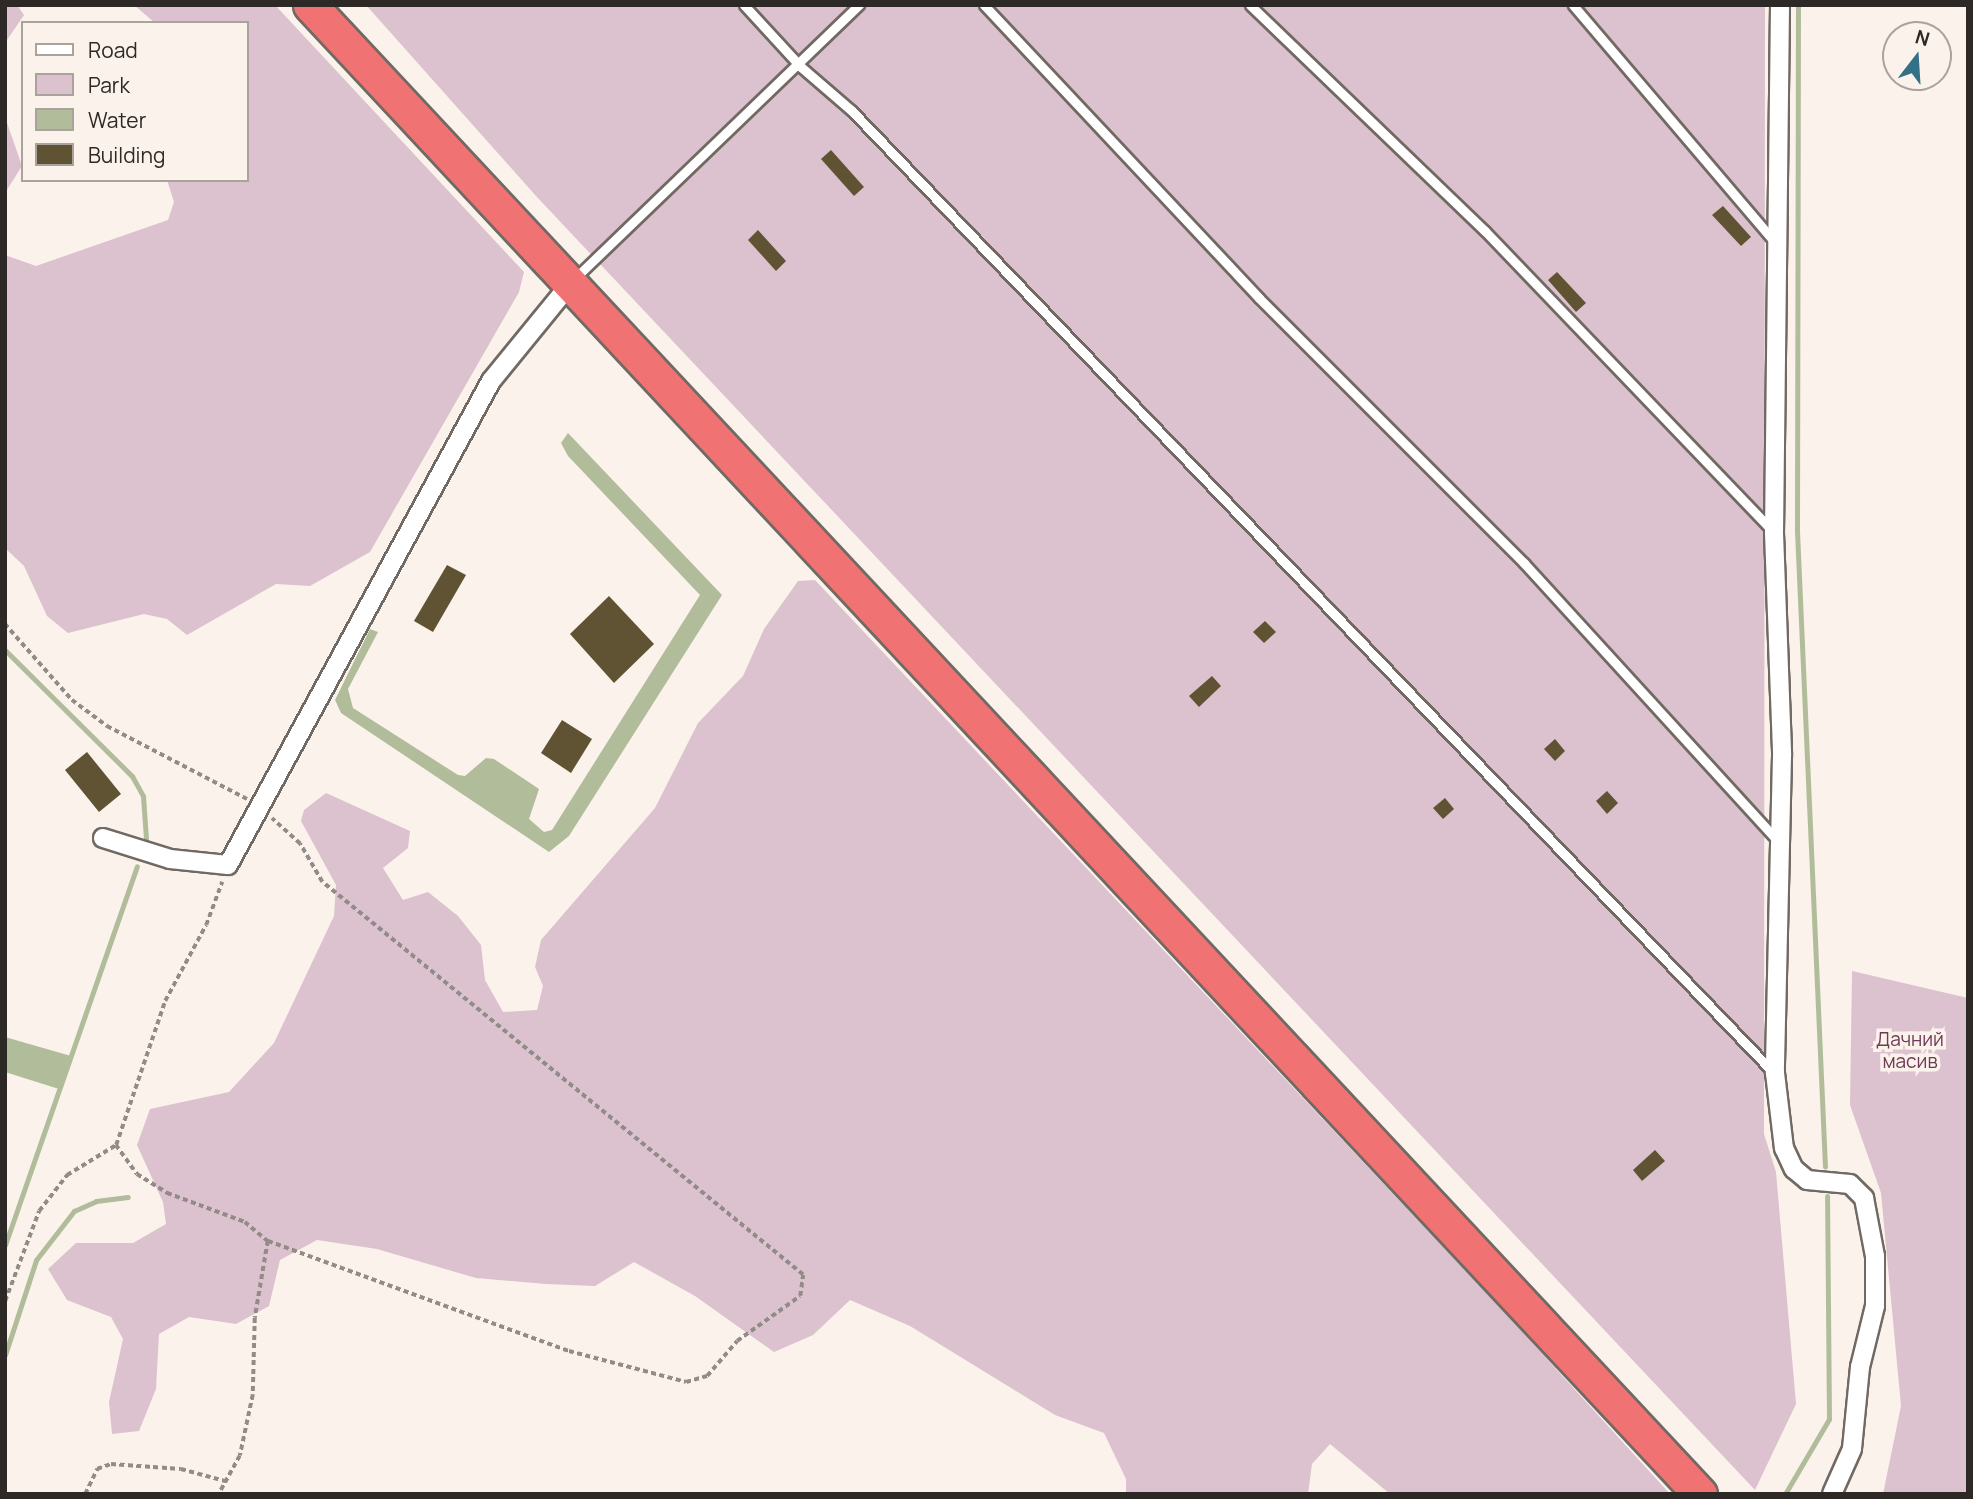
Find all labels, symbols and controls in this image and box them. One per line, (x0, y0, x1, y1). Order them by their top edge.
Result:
legend (21, 21, 248, 182)
north arrow (1882, 21, 1952, 91)
text: N (1912, 23, 1933, 52)
text: Road (88, 36, 138, 64)
text: Park (88, 71, 130, 99)
text: Water (88, 106, 146, 134)
text: Building (88, 141, 165, 169)
park label: Дачний масив (1876, 1029, 1944, 1073)

